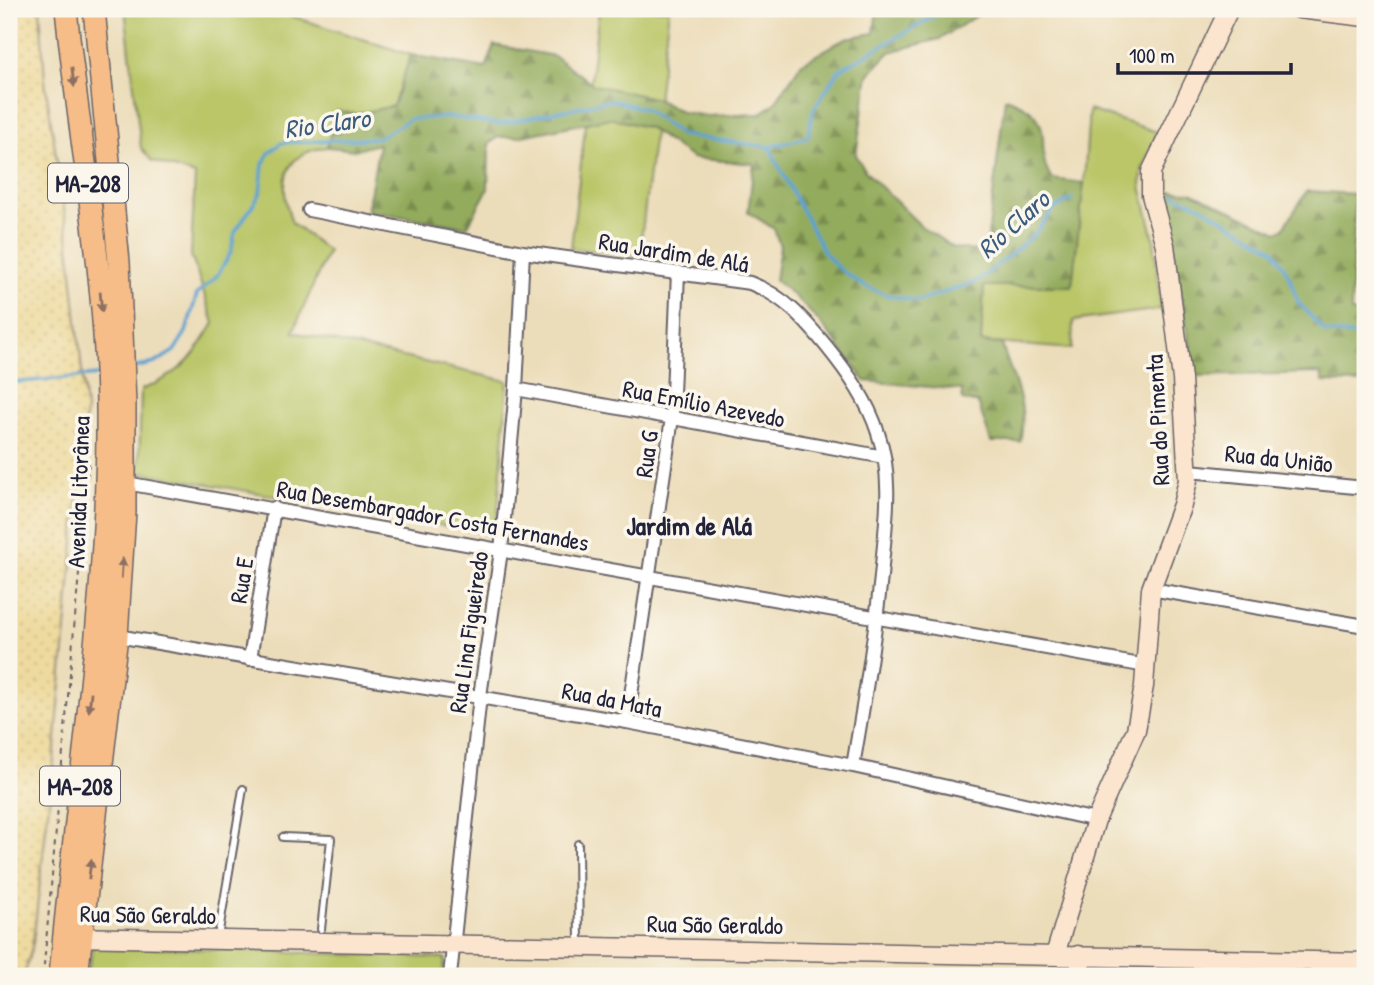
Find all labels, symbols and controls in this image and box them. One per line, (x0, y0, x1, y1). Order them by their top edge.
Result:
scale bar (1118, 32, 1292, 76)
text: 100 m (1129, 41, 1175, 70)
one-way arrow (68, 66, 79, 88)
water label: Rio Claro (282, 99, 374, 146)
road number: MA-208 (48, 164, 128, 202)
water label: Rio Claro (969, 181, 1059, 266)
street label: Rua Jardim de Alá (597, 224, 751, 280)
one-way arrow (96, 292, 107, 314)
street label: Rua do Pimenta (1138, 354, 1176, 486)
street label: Rua Emílio Azevedo (620, 372, 788, 434)
street label: Avenida Litorânea (59, 415, 97, 569)
street label: Rua G (627, 428, 665, 479)
street label: Rua da União (1224, 436, 1335, 480)
street label: Rua Desembargador Costa Fernandes (275, 472, 591, 558)
district label: Jardim de Alá (626, 508, 753, 543)
street label: Rua Lina Figueiredo (441, 549, 495, 715)
street label: Rua E (222, 554, 260, 605)
one-way arrow (117, 557, 128, 579)
street label: Rua da Mata (559, 674, 665, 724)
one-way arrow (84, 691, 95, 713)
road number: MA-208 (40, 766, 120, 806)
one-way arrow (84, 858, 95, 880)
street label: Rua São Geraldo (80, 897, 217, 931)
street label: Rua São Geraldo (647, 907, 784, 941)

